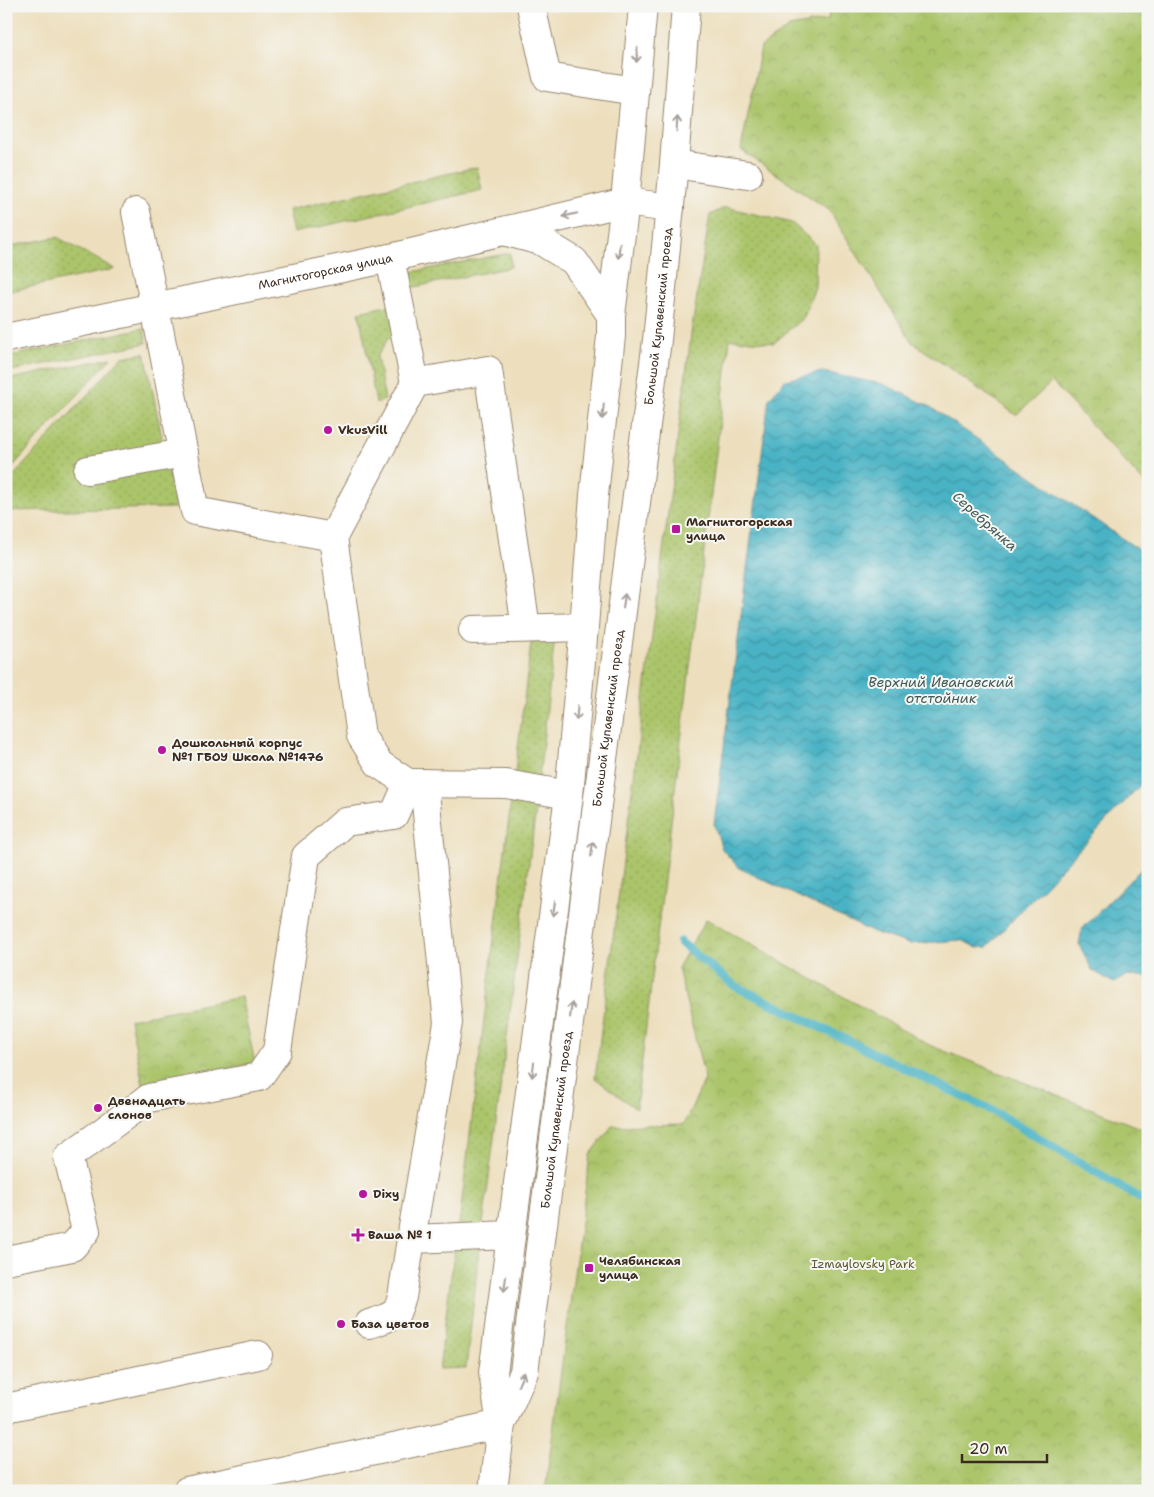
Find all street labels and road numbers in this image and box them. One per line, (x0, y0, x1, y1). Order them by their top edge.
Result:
street label: Большой Купавенский проезд (641, 226, 676, 406)
street label: Магнитогорская улица (256, 250, 394, 293)
street label: Большой Купавенский проезд (589, 628, 628, 808)
street label: Большой Купавенский проезд (537, 1030, 576, 1210)

